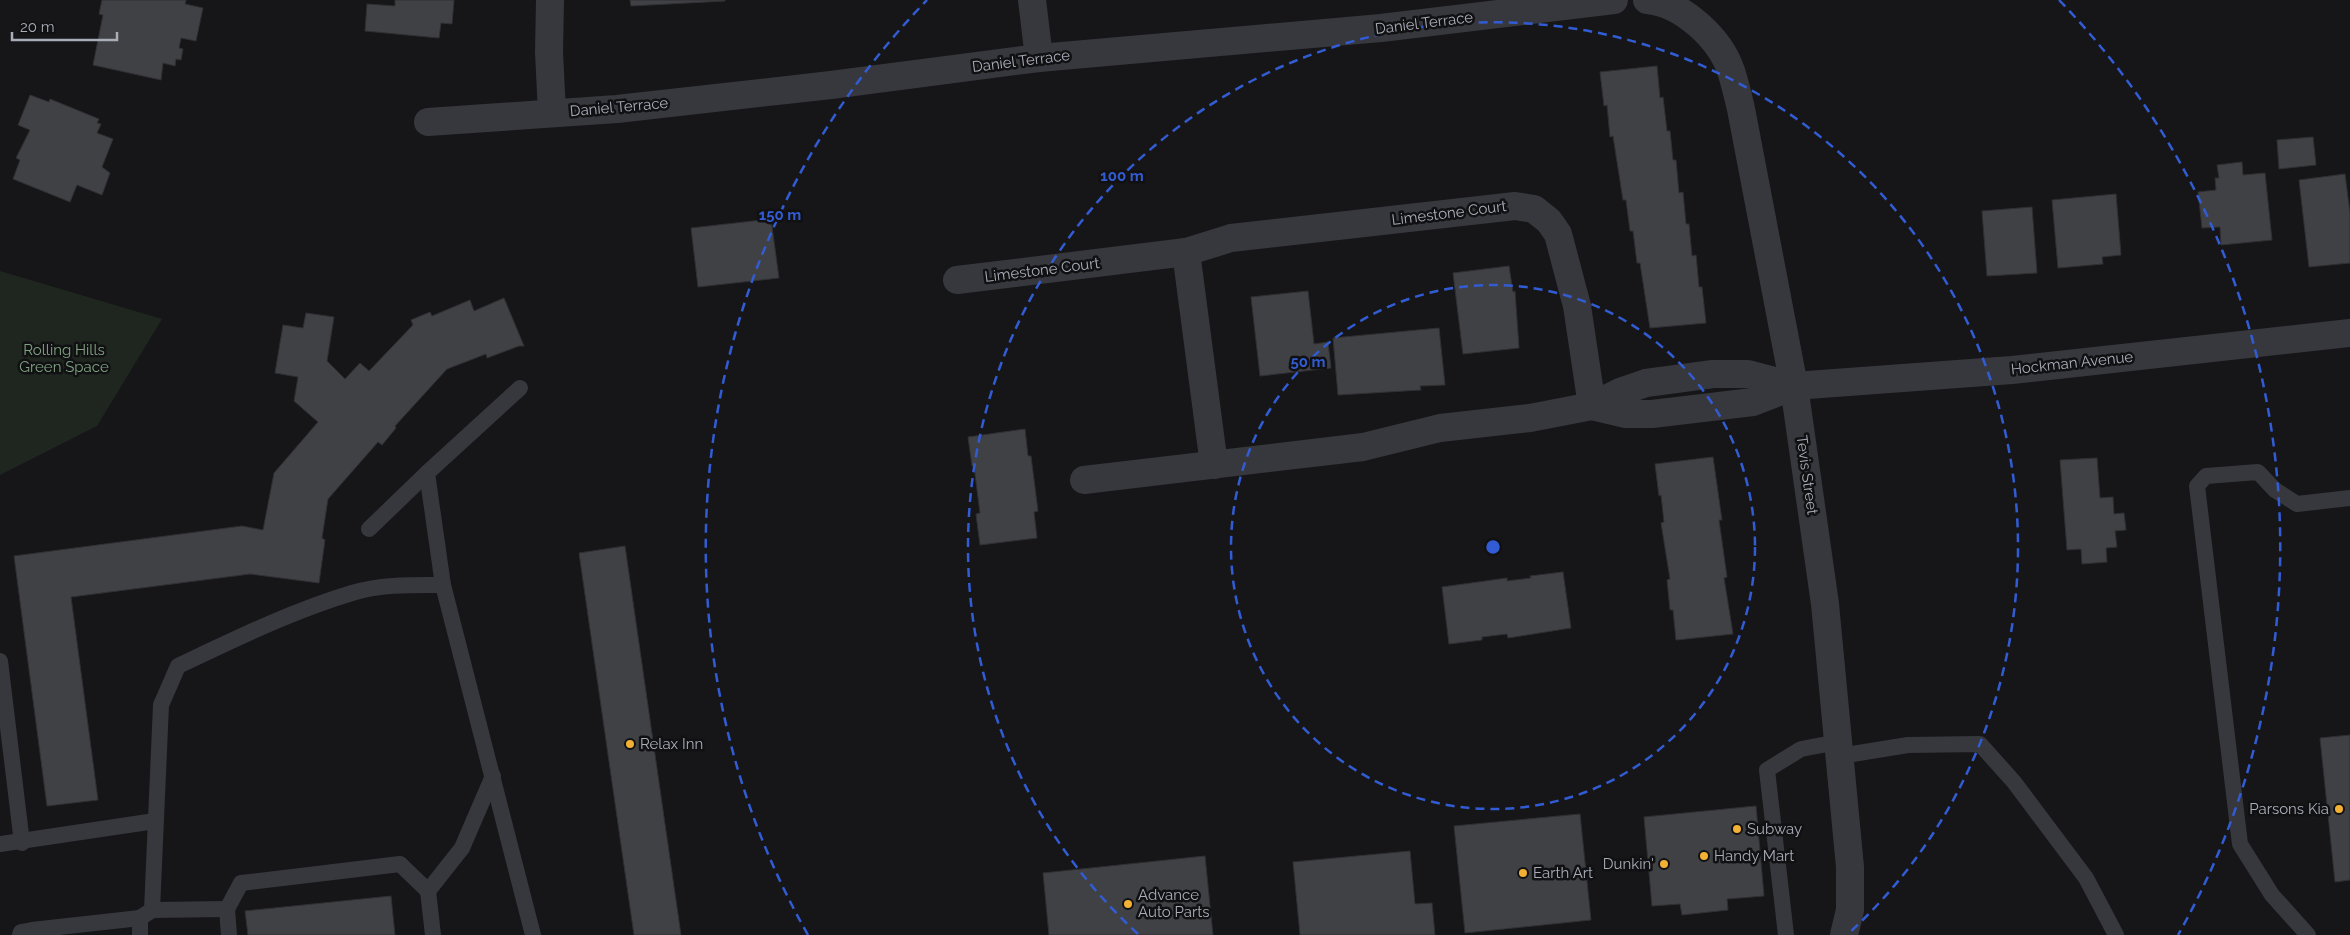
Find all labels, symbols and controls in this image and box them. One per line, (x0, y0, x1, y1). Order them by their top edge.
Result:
street label: Daniel Terrace (1374, 8, 1474, 38)
scale bar (12, 10, 118, 42)
text: 20 m (20, 18, 55, 36)
street label: Daniel Terrace (971, 46, 1071, 76)
street label: Daniel Terrace (569, 94, 669, 120)
text: 100 m (1100, 167, 1144, 185)
street label: Limestone Court (1391, 197, 1507, 229)
text: 150 m (759, 206, 801, 224)
street label: Limestone Court (984, 254, 1100, 286)
park label: Rolling Hills Green Space (19, 341, 109, 376)
street label: Hockman Avenue (2010, 348, 2134, 378)
text: 50 m (1290, 353, 1326, 371)
street label: Tevis Street (1793, 434, 1821, 516)
centre of rings (1484, 538, 1502, 556)
place label: Relax Inn (640, 735, 703, 753)
marker: Relax Inn (624, 738, 636, 750)
place label: Parsons Kia (2249, 800, 2329, 818)
marker: Parsons Kia (2333, 803, 2345, 815)
place label: Subway (1747, 820, 1802, 838)
marker: Subway (1731, 823, 1743, 835)
place label: Handy Mart (1714, 847, 1794, 865)
marker: Handy Mart (1698, 850, 1710, 862)
place label: Dunkin' (1603, 855, 1654, 873)
marker: Dunkin' (1658, 858, 1670, 870)
place label: Earth Art (1533, 864, 1593, 882)
marker: Earth Art (1517, 867, 1529, 879)
place label: Advance Auto Parts (1138, 886, 1209, 921)
marker: Advance Auto Parts (1122, 898, 1134, 910)

